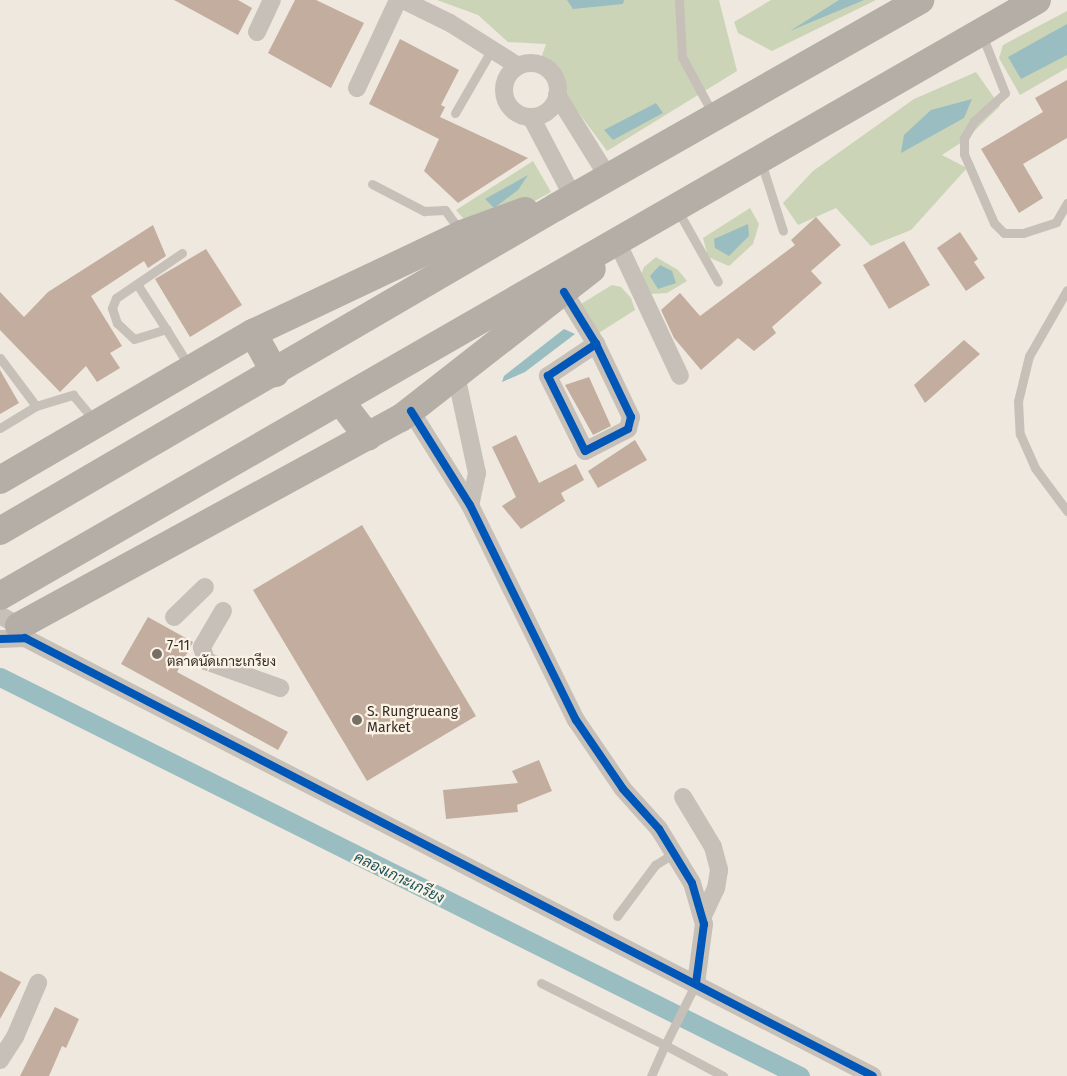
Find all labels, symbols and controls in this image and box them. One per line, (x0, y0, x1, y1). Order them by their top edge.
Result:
place label: 7-11 ตลาดนัดเกาะเกรียง (167, 638, 276, 670)
marker: 7-11 ตลาดนัดเกาะเกรียง (151, 648, 163, 660)
place label: S. Rungrueang Market (367, 704, 458, 736)
marker: S. Rungrueang Market (351, 714, 363, 726)
water label: คลองเกาะเกรียง (351, 848, 447, 908)

